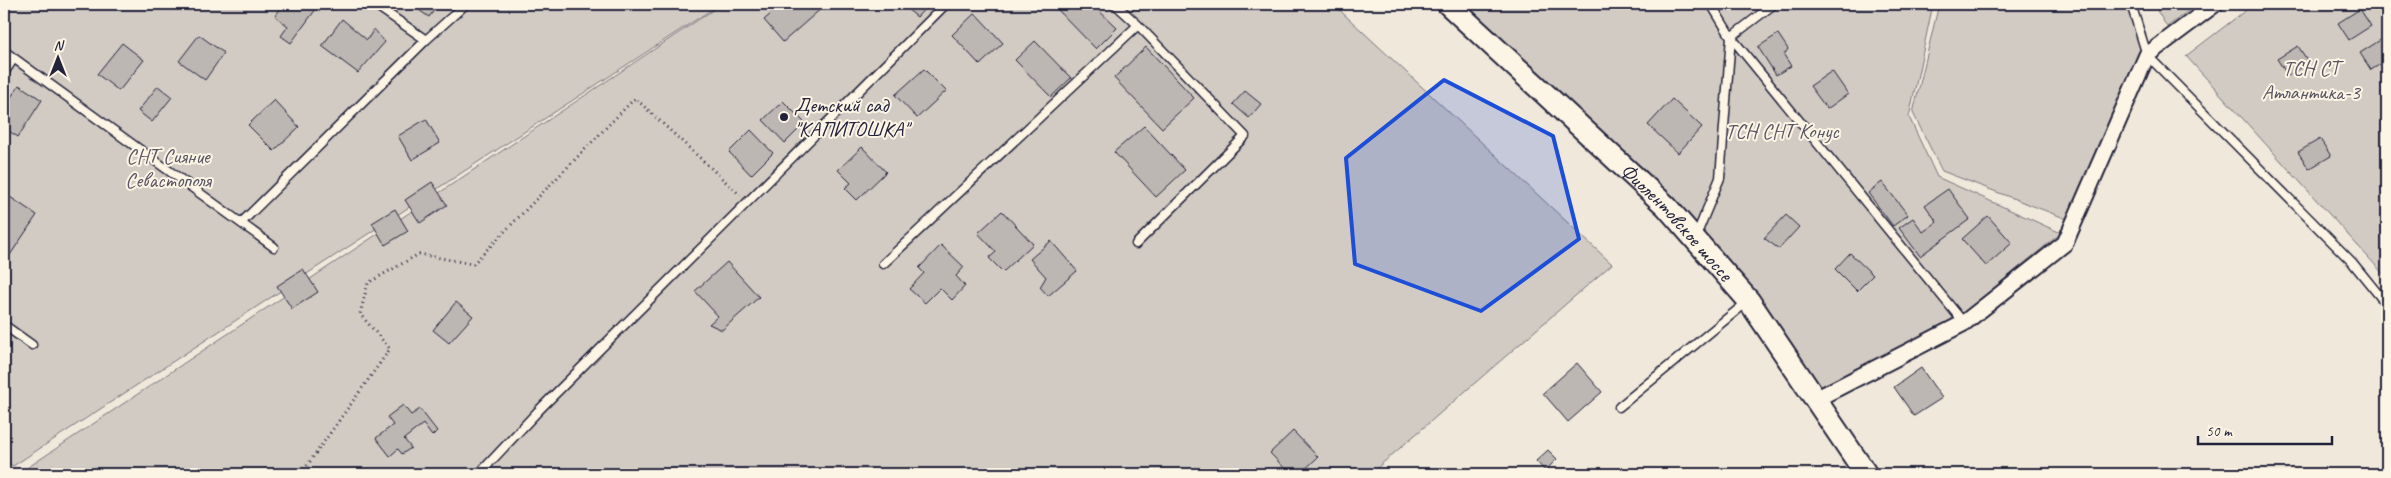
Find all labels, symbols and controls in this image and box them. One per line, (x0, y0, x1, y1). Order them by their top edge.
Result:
north arrow (32, 32, 82, 82)
text: N (54, 37, 65, 54)
park label: ТСН СТ Атлантика-3 (2262, 55, 2362, 105)
place label: Детский сад "КАПИТОШКА" (794, 92, 912, 142)
marker: Детский сад "КАПИТОШКА" (778, 111, 790, 123)
park label: ТСН СНТ Конус (1725, 118, 1840, 144)
park label: СНТ Сияние Севастополя (125, 143, 212, 193)
street label: Фиолентовское шоссе (1615, 157, 1739, 287)
scale bar (2198, 413, 2332, 445)
text: 50 m (2206, 422, 2233, 441)

